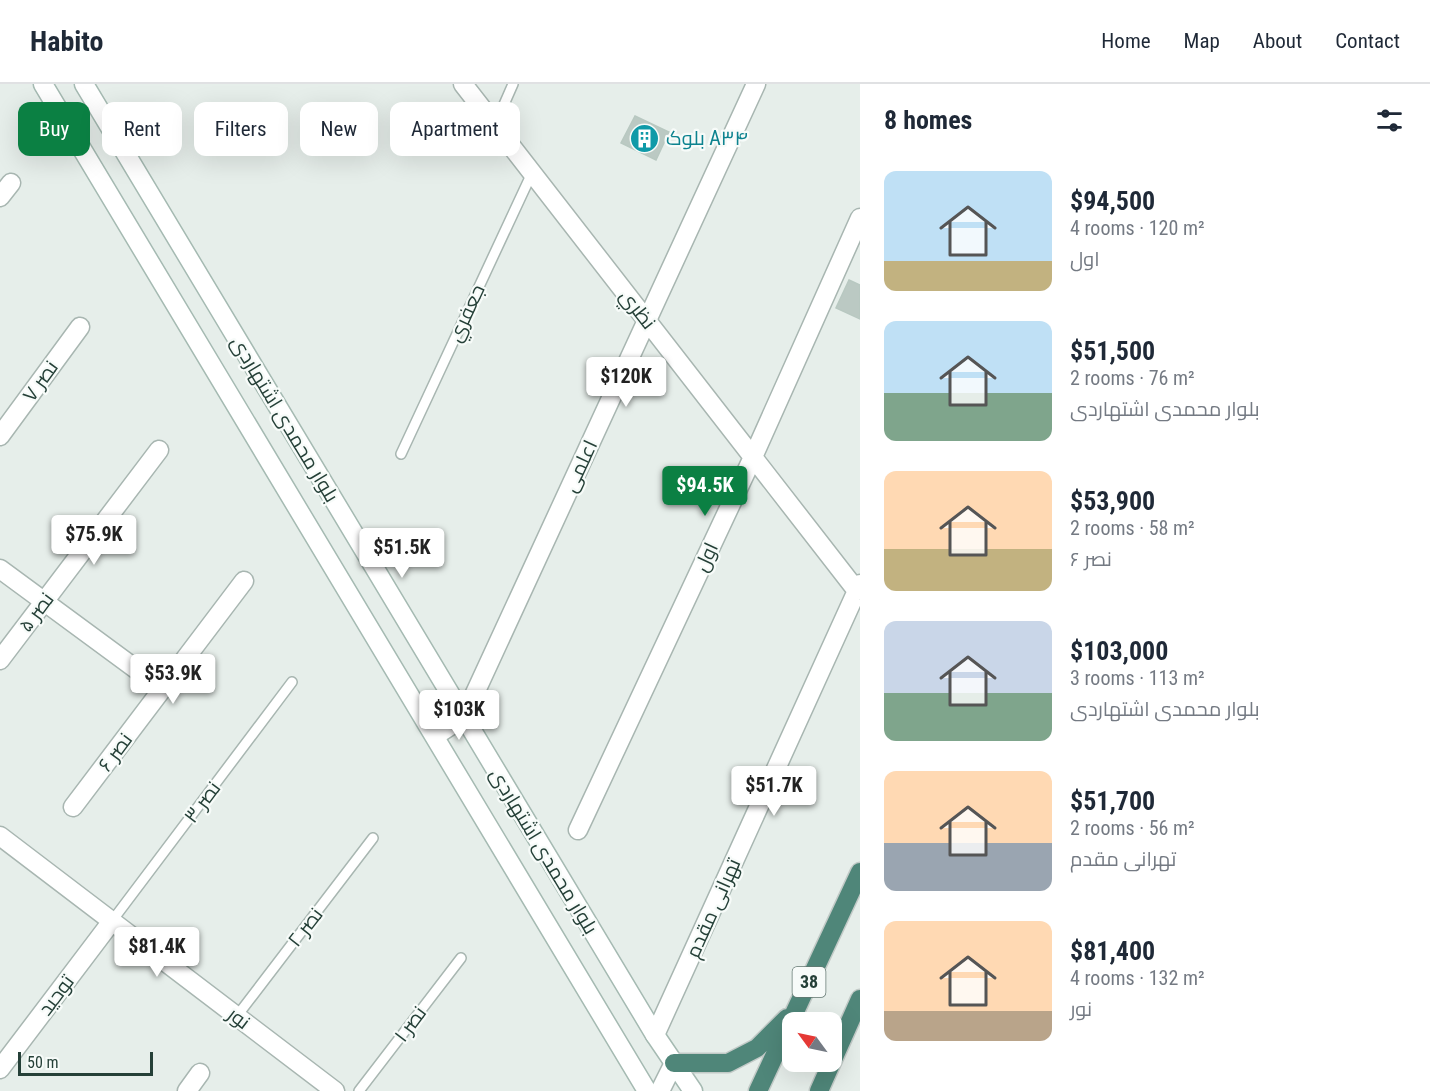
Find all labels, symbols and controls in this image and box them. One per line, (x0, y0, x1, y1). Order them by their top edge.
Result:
text: Habito (30, 25, 103, 58)
text: Home (1101, 29, 1151, 53)
text: Map (1184, 29, 1220, 53)
text: About (1253, 29, 1302, 53)
text: Contact (1335, 29, 1400, 53)
chip: Buy (18, 102, 90, 156)
chip: Rent (102, 102, 182, 156)
chip: Filters (194, 102, 288, 156)
chip: New (300, 102, 378, 156)
chip: Apartment (390, 102, 520, 156)
icon: filters (1373, 104, 1406, 137)
text: 8 homes (884, 105, 972, 135)
building icon: بلوک A۳۴ (629, 122, 661, 154)
place label: بلوک A۳۴ (666, 126, 748, 150)
text: $94,500 (1070, 186, 1155, 216)
icon: home (932, 195, 1004, 267)
text: 4 rooms · 120 m² (1070, 216, 1205, 240)
text: اول (1070, 247, 1100, 271)
street label: جعفري (442, 280, 493, 347)
street label: نظري (612, 284, 661, 336)
street label: بلوار محمدی اشتهاردی (225, 332, 344, 507)
text: $51,500 (1070, 336, 1155, 366)
icon: home (932, 345, 1004, 417)
street label: نصر ۷ (17, 356, 63, 406)
pin: $120K (584, 357, 668, 408)
text: $120K (600, 364, 652, 388)
text: 2 rooms · 76 m² (1070, 366, 1195, 390)
text: بلوار محمدی اشتهاردی (1070, 397, 1260, 421)
street label: اعلمی (558, 436, 603, 496)
pin: $94.5K (656, 466, 754, 517)
text: $94.5K (676, 473, 734, 497)
text: $53,900 (1070, 486, 1155, 516)
icon: home (932, 495, 1004, 567)
pin: $75.9K (45, 515, 143, 566)
text: 2 rooms · 58 m² (1070, 516, 1195, 540)
text: $75.9K (65, 522, 123, 546)
pin: $51.5K (353, 528, 451, 579)
text: $51.5K (373, 535, 431, 559)
street label: اول (689, 539, 724, 576)
text: نصر ۶ (1070, 547, 1112, 571)
street label: نصر ۵ (13, 588, 59, 636)
text: $103,000 (1070, 636, 1168, 666)
icon: home (932, 645, 1004, 717)
pin: $53.9K (124, 654, 222, 705)
text: $53.9K (144, 661, 202, 685)
text: 3 rooms · 113 m² (1070, 666, 1205, 690)
pin: $103K (417, 690, 501, 741)
text: $103K (433, 697, 485, 721)
text: بلوار محمدی اشتهاردی (1070, 697, 1260, 721)
street label: نصر ۶ (93, 728, 137, 776)
street label: بلوار محمدی اشتهاردی (484, 764, 603, 939)
pin: $51.7K (725, 766, 823, 817)
text: $51.7K (745, 773, 803, 797)
street label: نصر ۳ (179, 776, 225, 828)
text: $51,700 (1070, 786, 1155, 816)
icon: home (932, 795, 1004, 867)
text: 2 rooms · 56 m² (1070, 816, 1195, 840)
text: تهرانی مقدم (1070, 847, 1176, 871)
street label: تهرانی مقدم (680, 854, 748, 962)
street label: نصر ۲ (282, 903, 328, 951)
pin: $81.4K (108, 927, 206, 978)
text: $81.4K (128, 934, 186, 958)
text: $81,400 (1070, 936, 1155, 966)
icon: home (932, 945, 1004, 1017)
text: 4 rooms · 132 m² (1070, 966, 1205, 990)
road number: 38 (792, 967, 826, 997)
street label: توحید (33, 969, 79, 1020)
text: نور (1070, 997, 1092, 1021)
street label: نور (222, 1001, 255, 1034)
street label: نصر ۱ (389, 1001, 431, 1047)
north arrow (782, 1012, 842, 1072)
map controls (782, 1012, 842, 1072)
scale bar (18, 1049, 153, 1076)
text: 50 m (27, 1053, 59, 1072)

